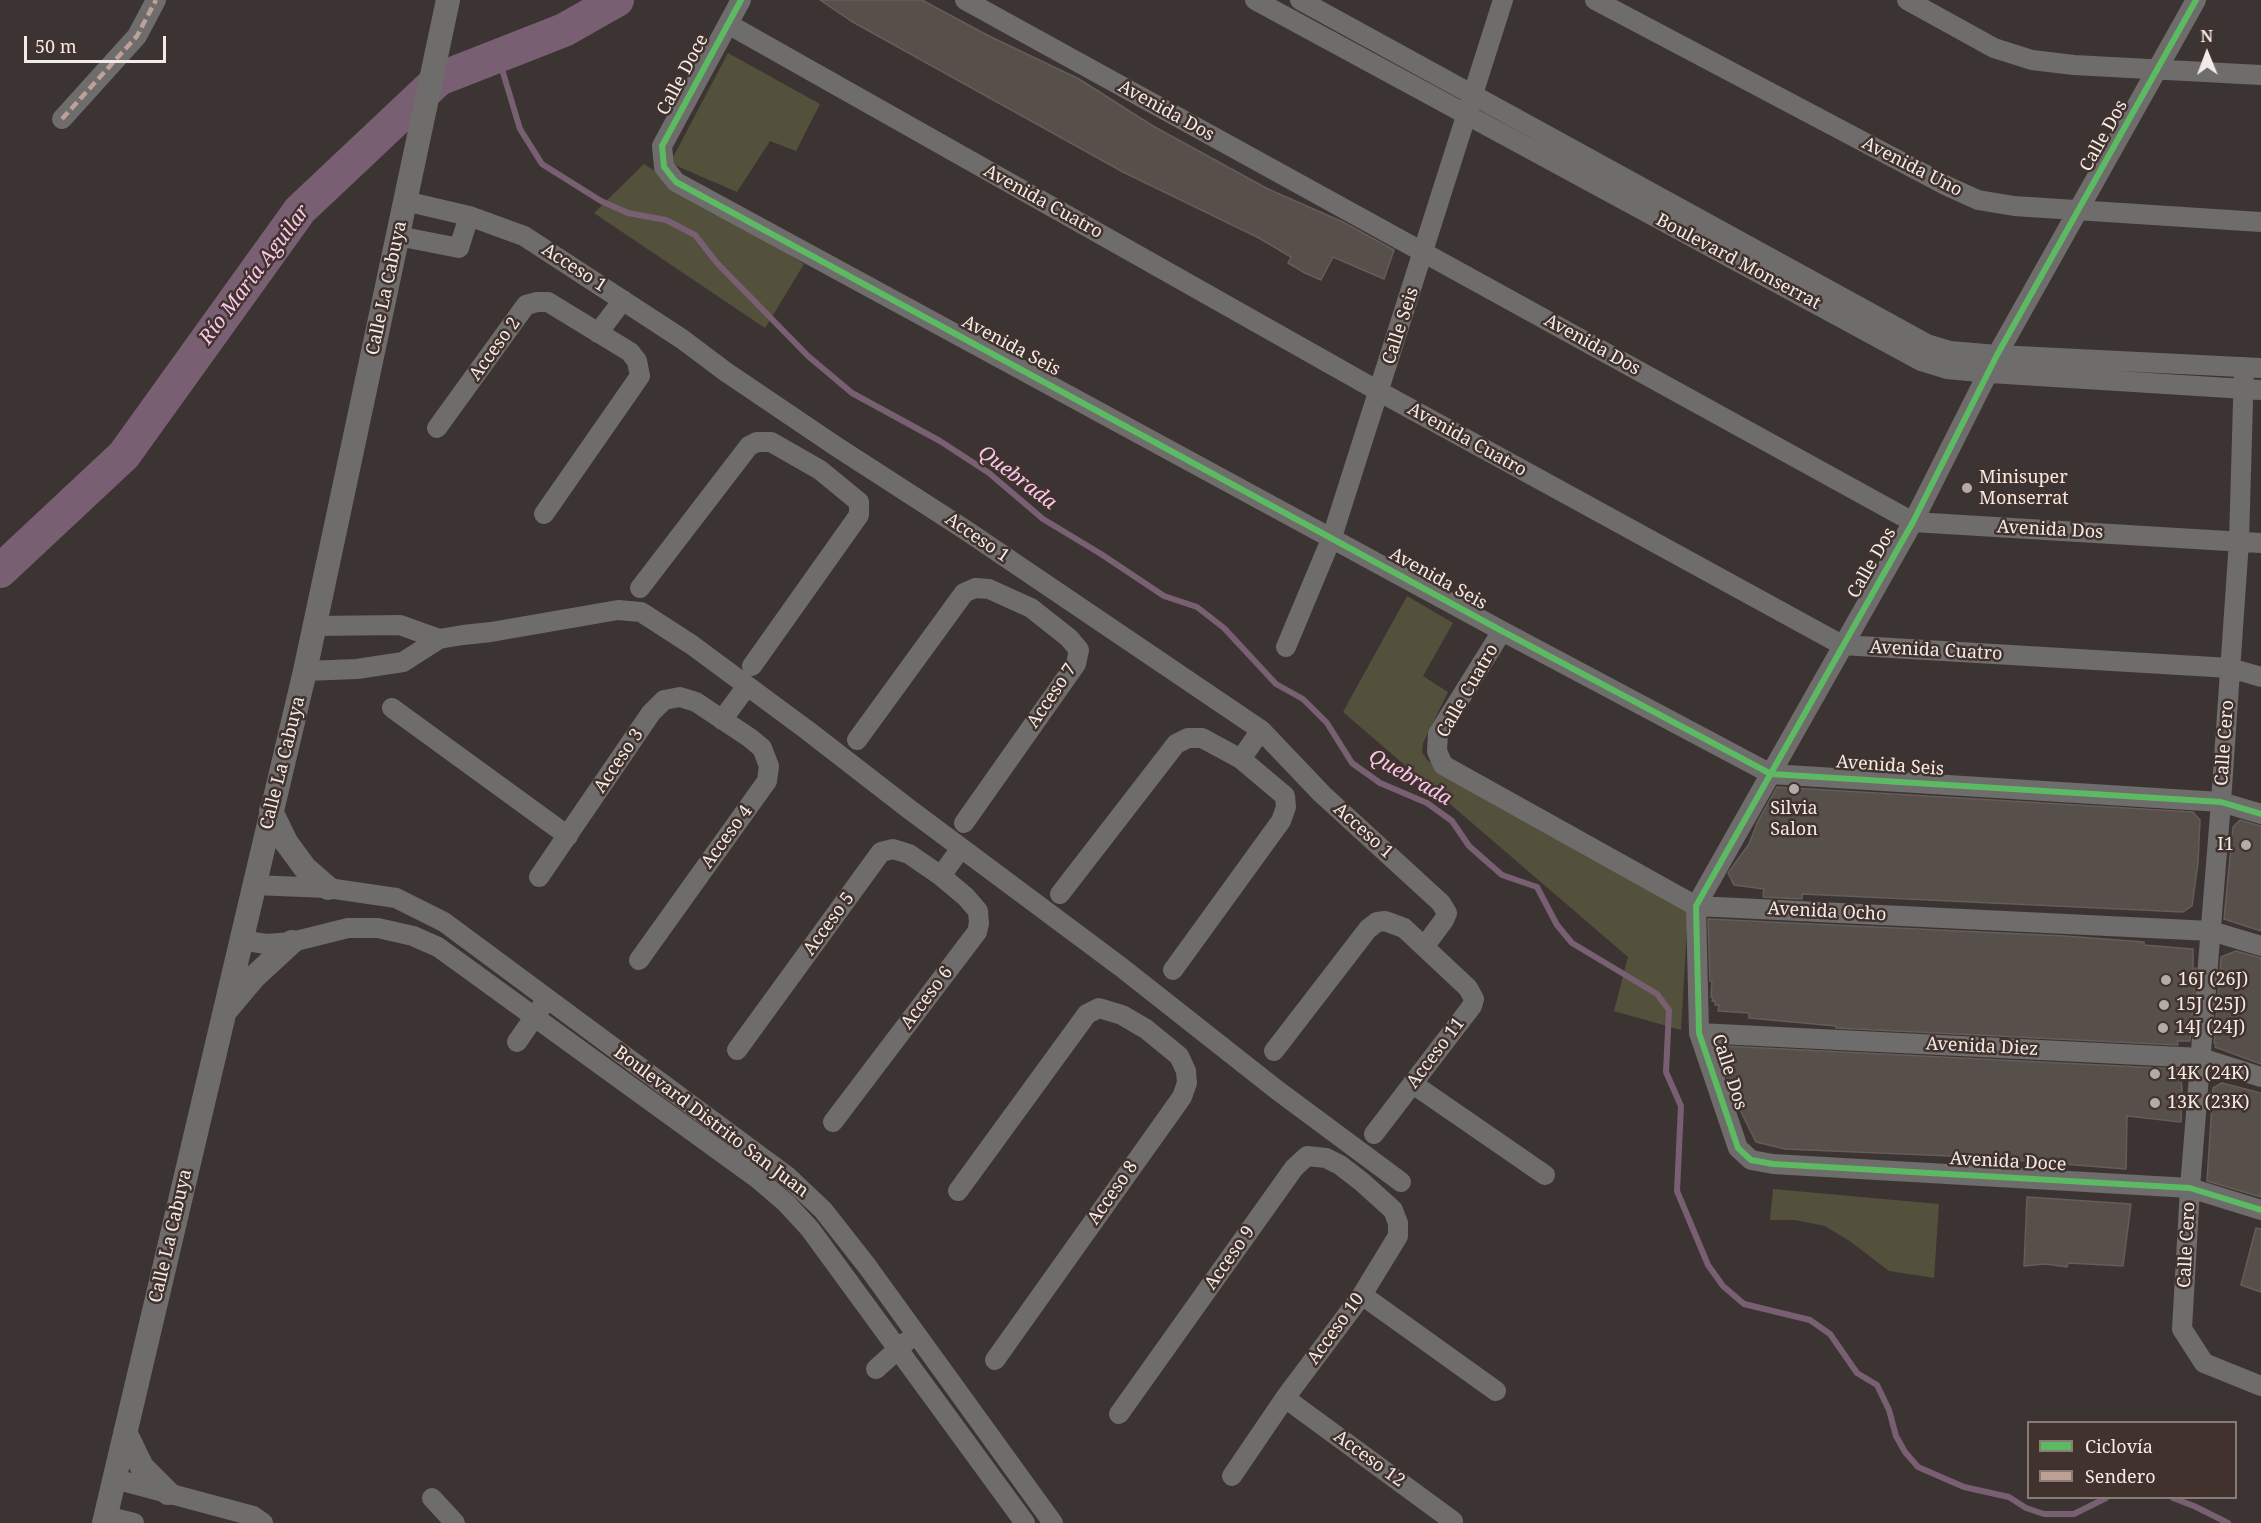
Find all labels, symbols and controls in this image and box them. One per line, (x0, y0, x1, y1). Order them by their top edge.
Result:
scale bar (27, 24, 170, 62)
north arrow (2177, 24, 2237, 84)
text: N (2200, 25, 2213, 47)
street label: Calle Doce (653, 31, 713, 119)
text: 50 m (35, 34, 77, 58)
street label: Avenida Dos (1114, 76, 1218, 146)
street label: Calle Dos (2076, 97, 2132, 175)
street label: Avenida Uno (1858, 132, 1966, 202)
street label: Avenida Cuatro (980, 160, 1106, 244)
water label: Río María Aguilar (195, 200, 315, 350)
street label: Boulevard Monserrat (1652, 209, 1824, 315)
street label: Calle La Cabuya (362, 219, 412, 357)
street label: Acceso 1 (538, 239, 610, 297)
street label: Calle Seis (1378, 285, 1424, 367)
street label: Avenida Dos (1540, 310, 1644, 380)
street label: Avenida Seis (958, 311, 1064, 381)
street label: Acceso 2 (465, 313, 525, 385)
street label: Avenida Cuatro (1404, 398, 1530, 482)
water label: Quebrada (973, 441, 1061, 515)
place label: Minisuper Monserrat (1979, 467, 2069, 510)
marker: Minisuper Monserrat (1960, 481, 1974, 495)
street label: Acceso 1 (941, 509, 1013, 567)
street label: Avenida Dos (1996, 516, 2104, 544)
street label: Calle Dos (1843, 524, 1901, 602)
street label: Avenida Seis (1385, 543, 1491, 615)
street label: Avenida Cuatro (1869, 637, 2003, 665)
street label: Calle Cuatro (1433, 640, 1503, 742)
street label: Acceso 7 (1023, 660, 1081, 732)
street label: Calle La Cabuya (256, 694, 310, 832)
street label: Calle Cero (2211, 699, 2239, 787)
street label: Acceso 3 (590, 725, 648, 797)
water label: Quebrada (1364, 745, 1456, 811)
street label: Avenida Seis (1835, 751, 1945, 781)
marker: Silvia Salon (1787, 782, 1801, 796)
place label: Silvia Salon (1770, 798, 1818, 840)
street label: Acceso 1 (1329, 799, 1397, 863)
street label: Acceso 4 (697, 801, 757, 873)
place label: I1 (2217, 834, 2234, 856)
marker: I1 (2239, 838, 2253, 852)
street label: Acceso 5 (799, 888, 859, 960)
street label: Avenida Ocho (1767, 898, 1887, 926)
street label: Acceso 6 (896, 962, 958, 1034)
place label: 16J (26J) (2178, 969, 2248, 991)
marker: 16J (26J) (2159, 973, 2173, 987)
place label: 15J (25J) (2176, 994, 2246, 1016)
marker: 15J (25J) (2157, 998, 2171, 1012)
street label: Acceso 11 (1402, 1013, 1470, 1093)
place label: 14J (24J) (2175, 1017, 2245, 1039)
marker: 14J (24J) (2156, 1021, 2170, 1035)
street label: Calle Dos (1707, 1031, 1751, 1113)
street label: Avenida Diez (1925, 1033, 2039, 1061)
street label: Boulevard Distrito San Juan (609, 1042, 813, 1202)
place label: 14K (24K) (2167, 1063, 2250, 1085)
marker: 14K (24K) (2148, 1067, 2162, 1081)
place label: 13K (23K) (2167, 1092, 2250, 1114)
marker: 13K (23K) (2148, 1096, 2162, 1110)
street label: Avenida Doce (1949, 1148, 2067, 1176)
street label: Acceso 8 (1083, 1157, 1143, 1229)
street label: Calle La Cabuya (145, 1167, 197, 1305)
street label: Calle Cero (2174, 1201, 2200, 1289)
street label: Acceso 9 (1200, 1222, 1260, 1294)
street label: Acceso 10 (1303, 1289, 1369, 1369)
legend (2027, 1421, 2237, 1499)
street label: Acceso 12 (1329, 1426, 1409, 1492)
text: Ciclovía (2085, 1434, 2153, 1458)
text: Sendero (2085, 1464, 2156, 1488)

